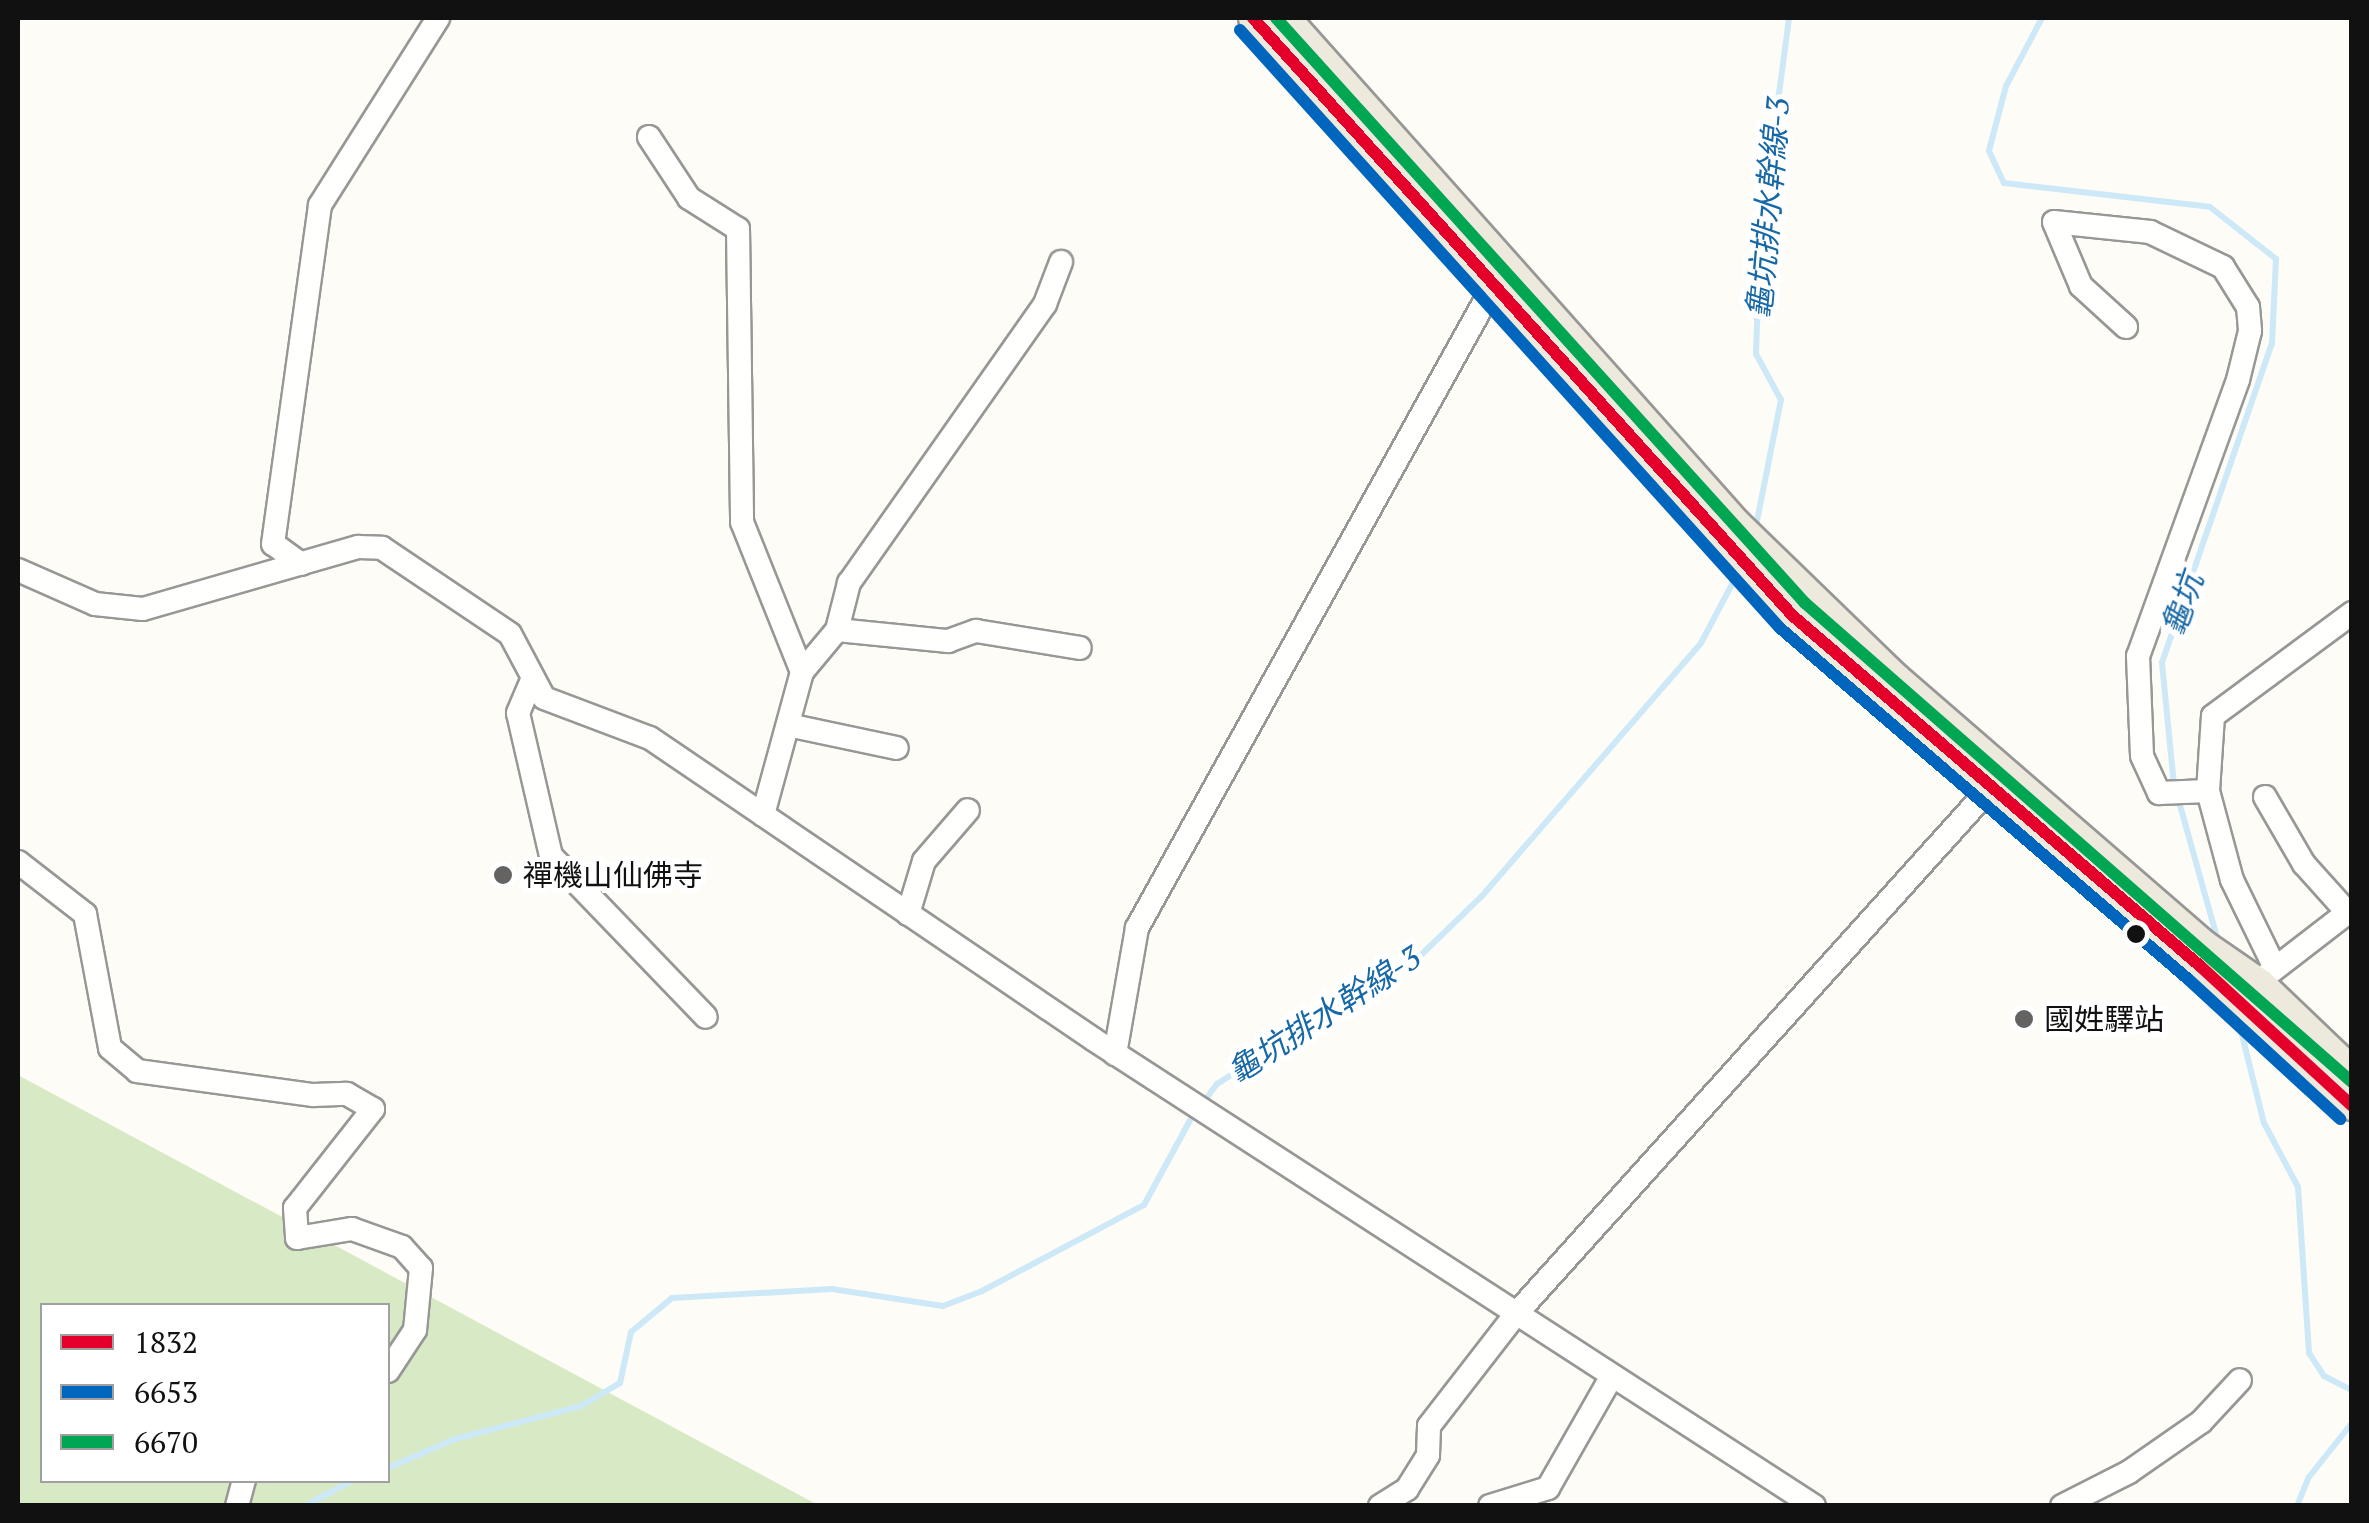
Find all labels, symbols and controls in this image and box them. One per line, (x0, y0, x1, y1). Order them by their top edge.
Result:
water label: 龜坑排水幹線-3 (1739, 96, 1797, 320)
water label: 龜坑 (2153, 567, 2211, 641)
place label: 禪機山仙佛寺 (523, 857, 703, 893)
marker: 禪機山仙佛寺 (492, 864, 514, 886)
unlabelled marker (2126, 924, 2146, 944)
water label: 龜坑排水幹線-3 (1220, 937, 1428, 1091)
place label: 國姓驛站 (2044, 1001, 2164, 1037)
marker: 國姓驛站 (2013, 1008, 2035, 1030)
legend (40, 1303, 390, 1483)
text: 1832 (134, 1322, 198, 1362)
text: 6653 (134, 1372, 198, 1412)
text: 6670 (134, 1422, 198, 1462)

